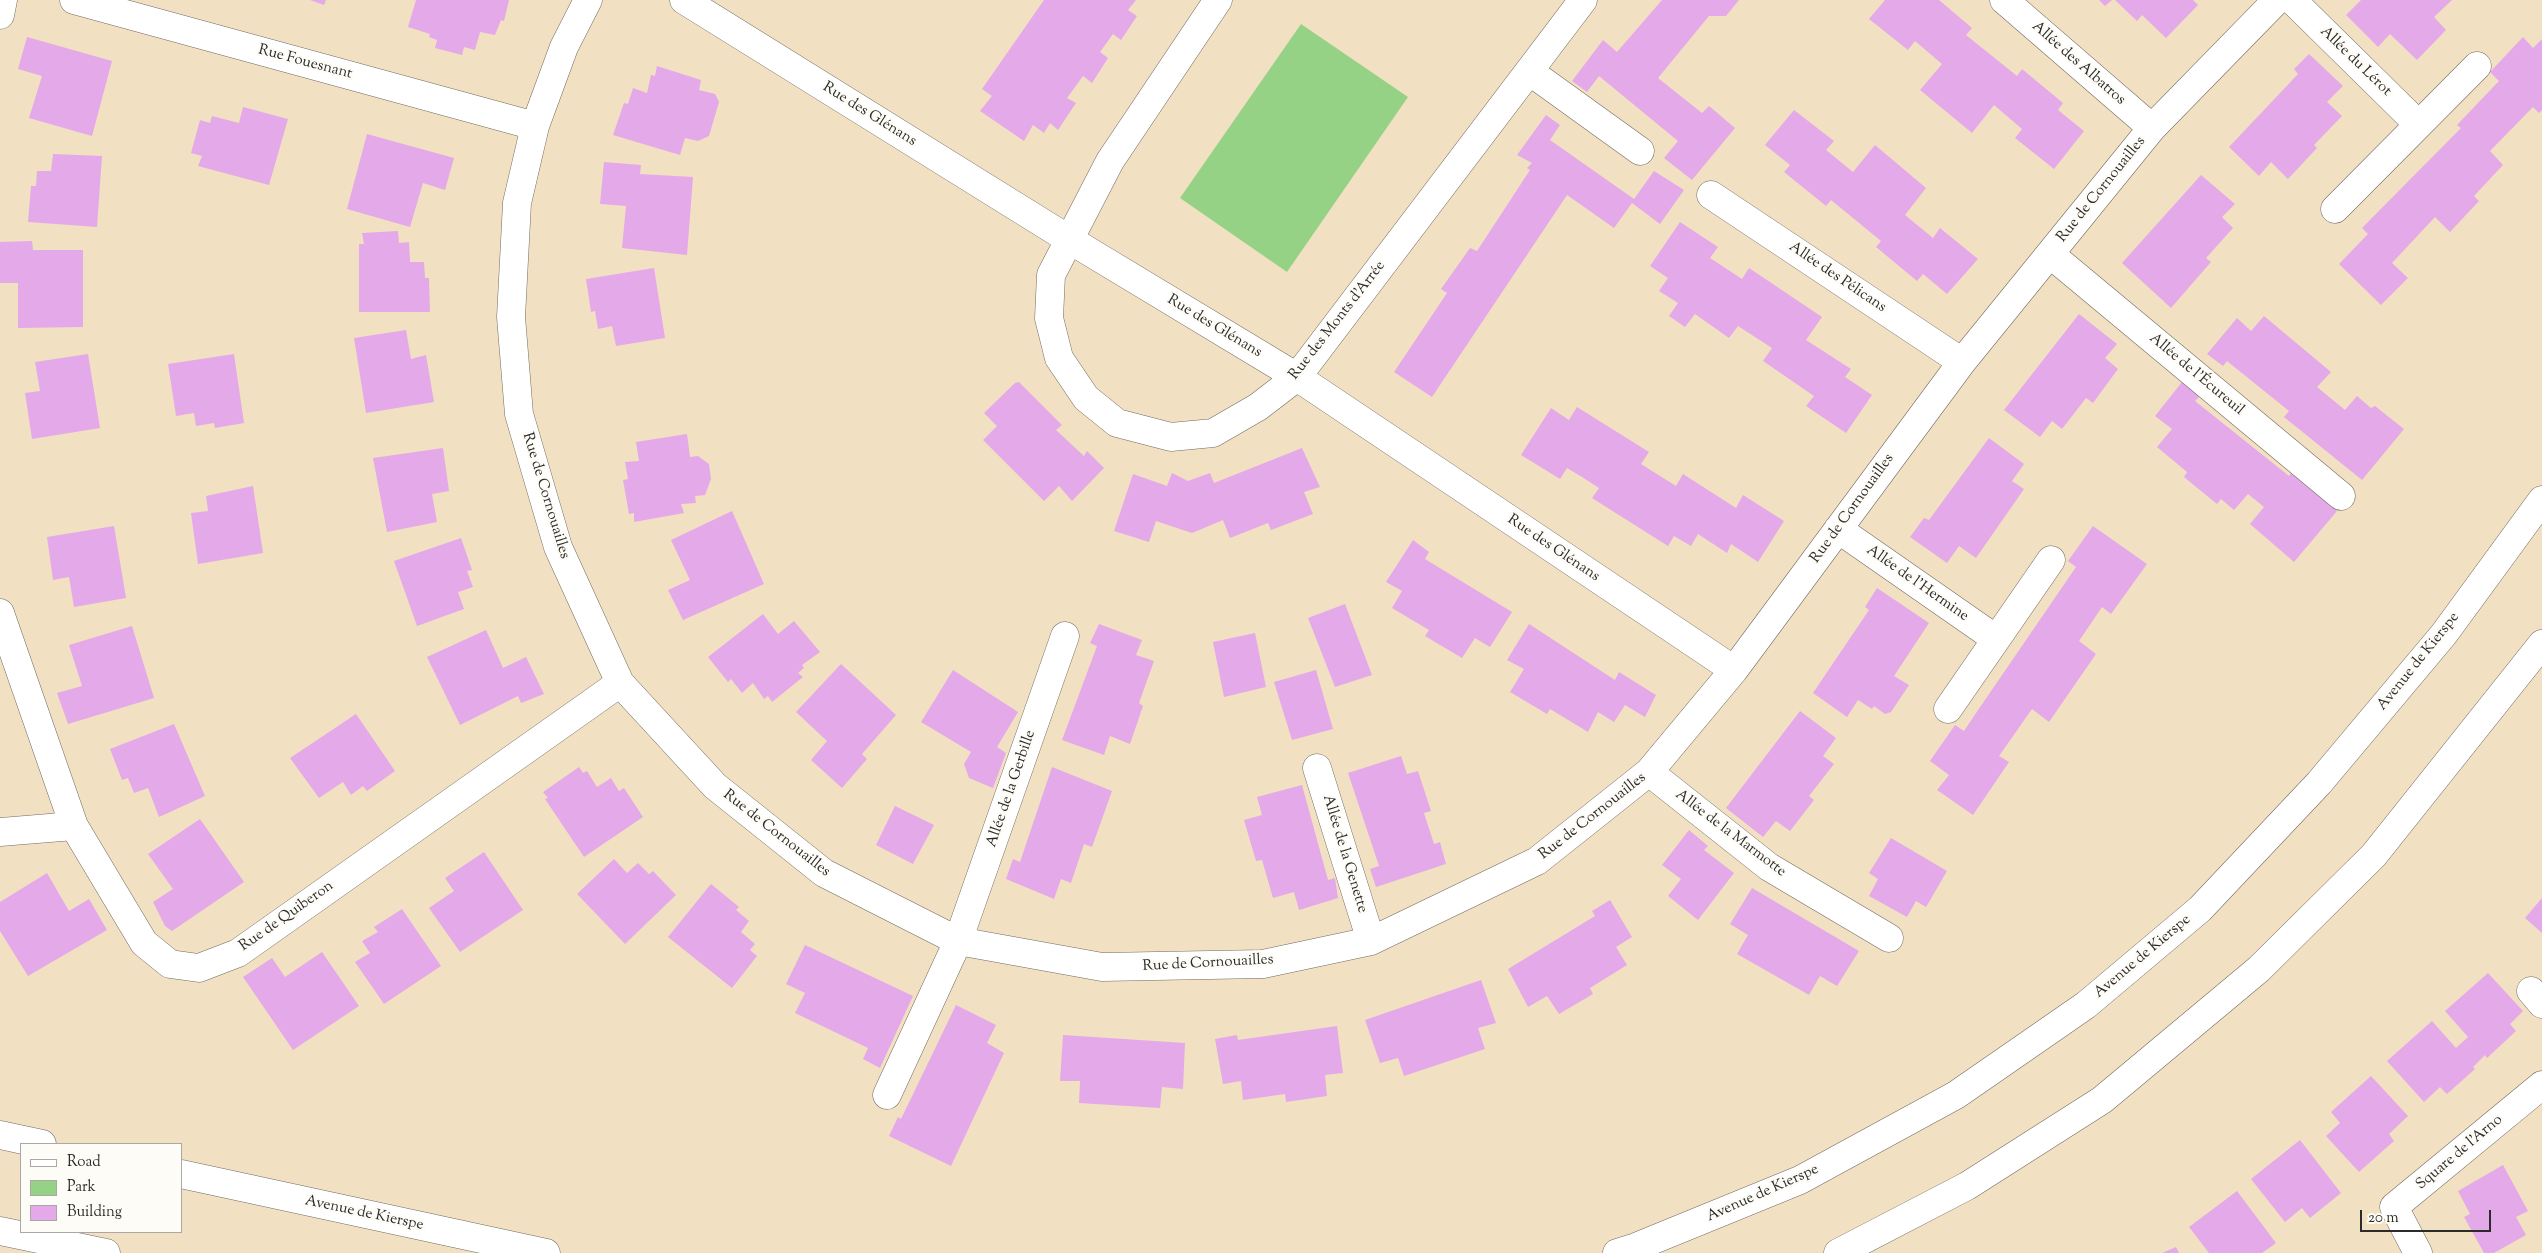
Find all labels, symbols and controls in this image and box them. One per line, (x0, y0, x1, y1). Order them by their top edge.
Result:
street label: Allée des Albatros (2027, 18, 2129, 110)
street label: Allée du Lérot (2315, 23, 2395, 101)
street label: Rue Fouesnant (256, 42, 354, 84)
street label: Rue des Glénans (819, 79, 919, 151)
street label: Rue de Cornouailles (2054, 133, 2150, 247)
street label: Allée des Pélicans (1785, 239, 1889, 317)
street label: Rue des Monts d'Arrée (1286, 258, 1390, 384)
street label: Rue des Glénans (1163, 292, 1265, 362)
street label: Allée de l'Écureuil (2145, 330, 2247, 420)
street label: Rue de Cornouailles (517, 431, 573, 561)
street label: Rue de Cornouailles (1807, 451, 1899, 567)
street label: Rue des Glénans (1503, 512, 1603, 586)
street label: Allée de l'Hermine (1862, 542, 1972, 626)
street label: Avenue de Kierspe (2374, 609, 2464, 715)
street label: Allée de la Gerbille (984, 728, 1040, 850)
street label: Rue de Cornouailles (1536, 770, 1650, 864)
street label: Allée de la Marmotte (1671, 786, 1789, 882)
street label: Rue de Cornouailles (719, 787, 833, 881)
street label: Allée de la Genette (1317, 793, 1371, 915)
street label: Rue de Quiberon (236, 878, 338, 956)
street label: Avenue de Kierspe (2091, 911, 2195, 1003)
street label: Rue de Cornouailles (1142, 952, 1274, 976)
street label: Square de l'Arno (2413, 1112, 2507, 1194)
legend (20, 1143, 182, 1233)
text: Road (67, 1152, 101, 1173)
street label: Avenue de Kierspe (1704, 1161, 1822, 1227)
text: Park (67, 1177, 96, 1198)
street label: Avenue de Kierspe (303, 1193, 425, 1235)
scale bar (2362, 1200, 2493, 1232)
text: Building (67, 1202, 122, 1223)
text: 20 m (2368, 1208, 2399, 1229)

